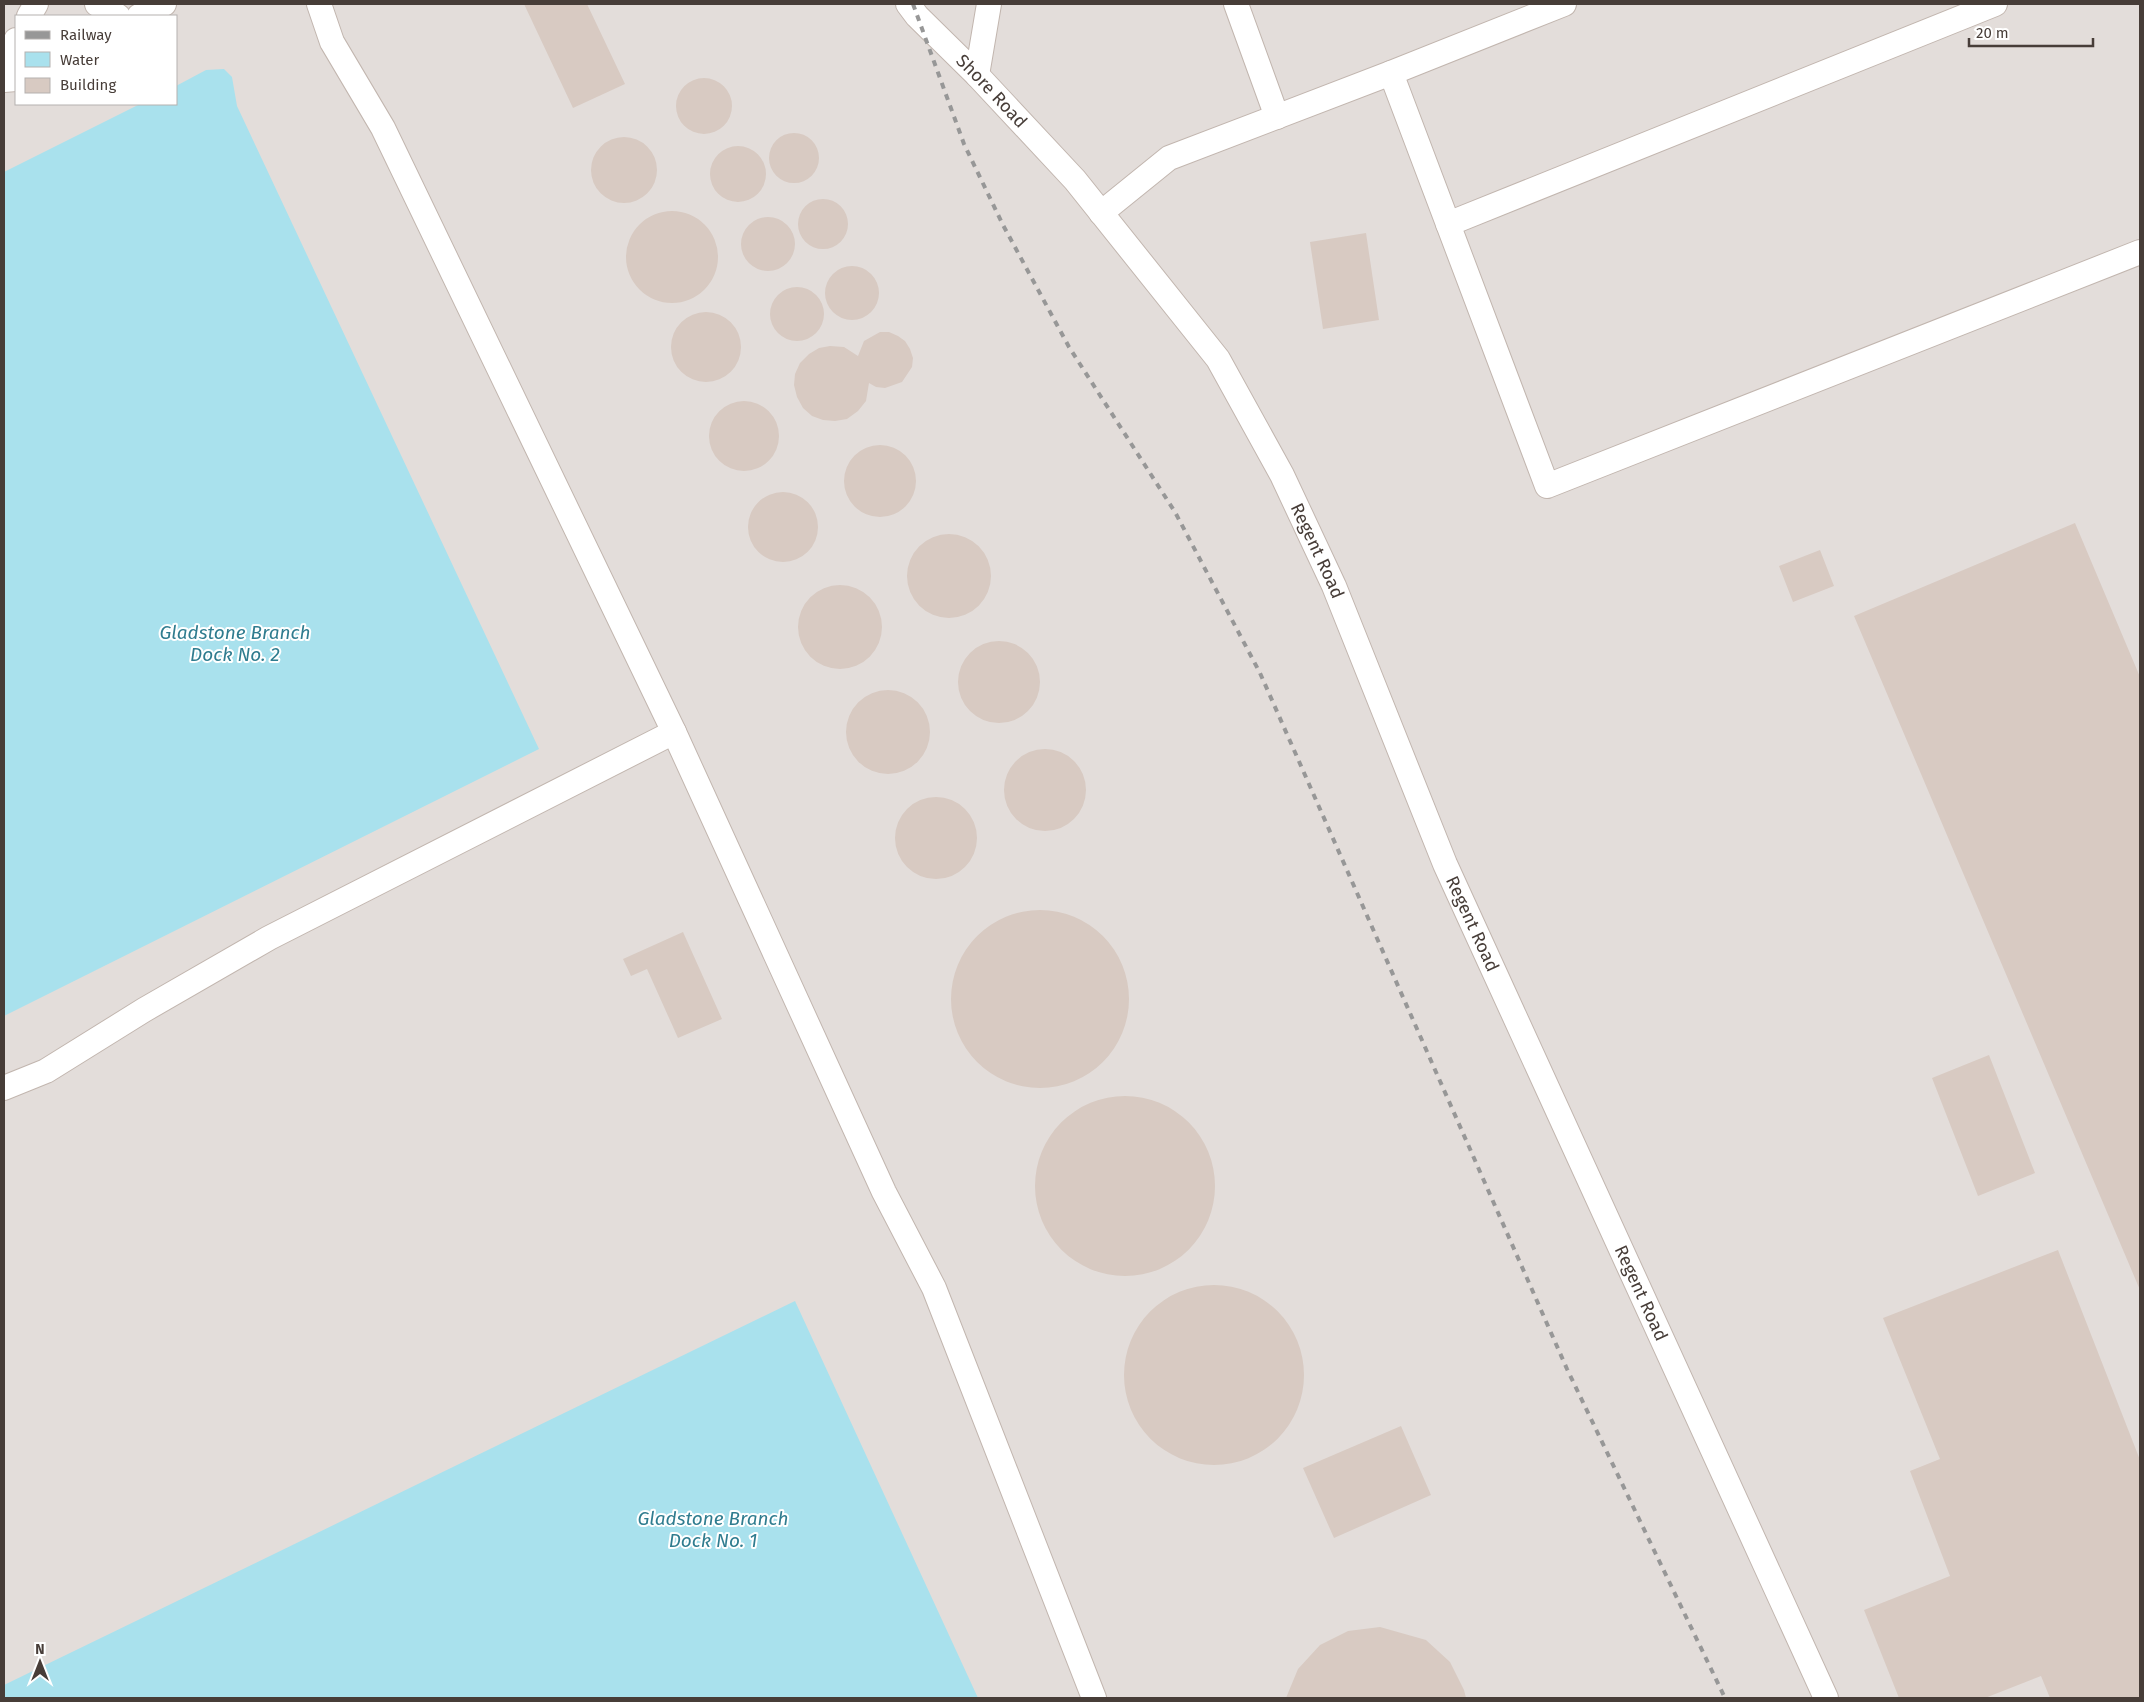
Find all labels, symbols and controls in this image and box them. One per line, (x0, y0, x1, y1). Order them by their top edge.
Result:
legend (15, 15, 178, 105)
scale bar (1969, 15, 2093, 47)
text: 20 m (1976, 24, 2009, 42)
text: Railway (60, 26, 112, 44)
street label: Shore Road (952, 50, 1032, 133)
text: Water (60, 51, 99, 69)
text: Building (60, 76, 116, 94)
street label: Regent Road (1286, 500, 1349, 602)
water label: Gladstone Branch Dock No. 2 (159, 621, 311, 666)
street label: Regent Road (1441, 872, 1504, 975)
street label: Regent Road (1610, 1242, 1672, 1344)
water label: Gladstone Branch Dock No. 1 (637, 1507, 789, 1552)
north arrow (15, 1637, 65, 1687)
text: N (35, 1641, 45, 1658)

